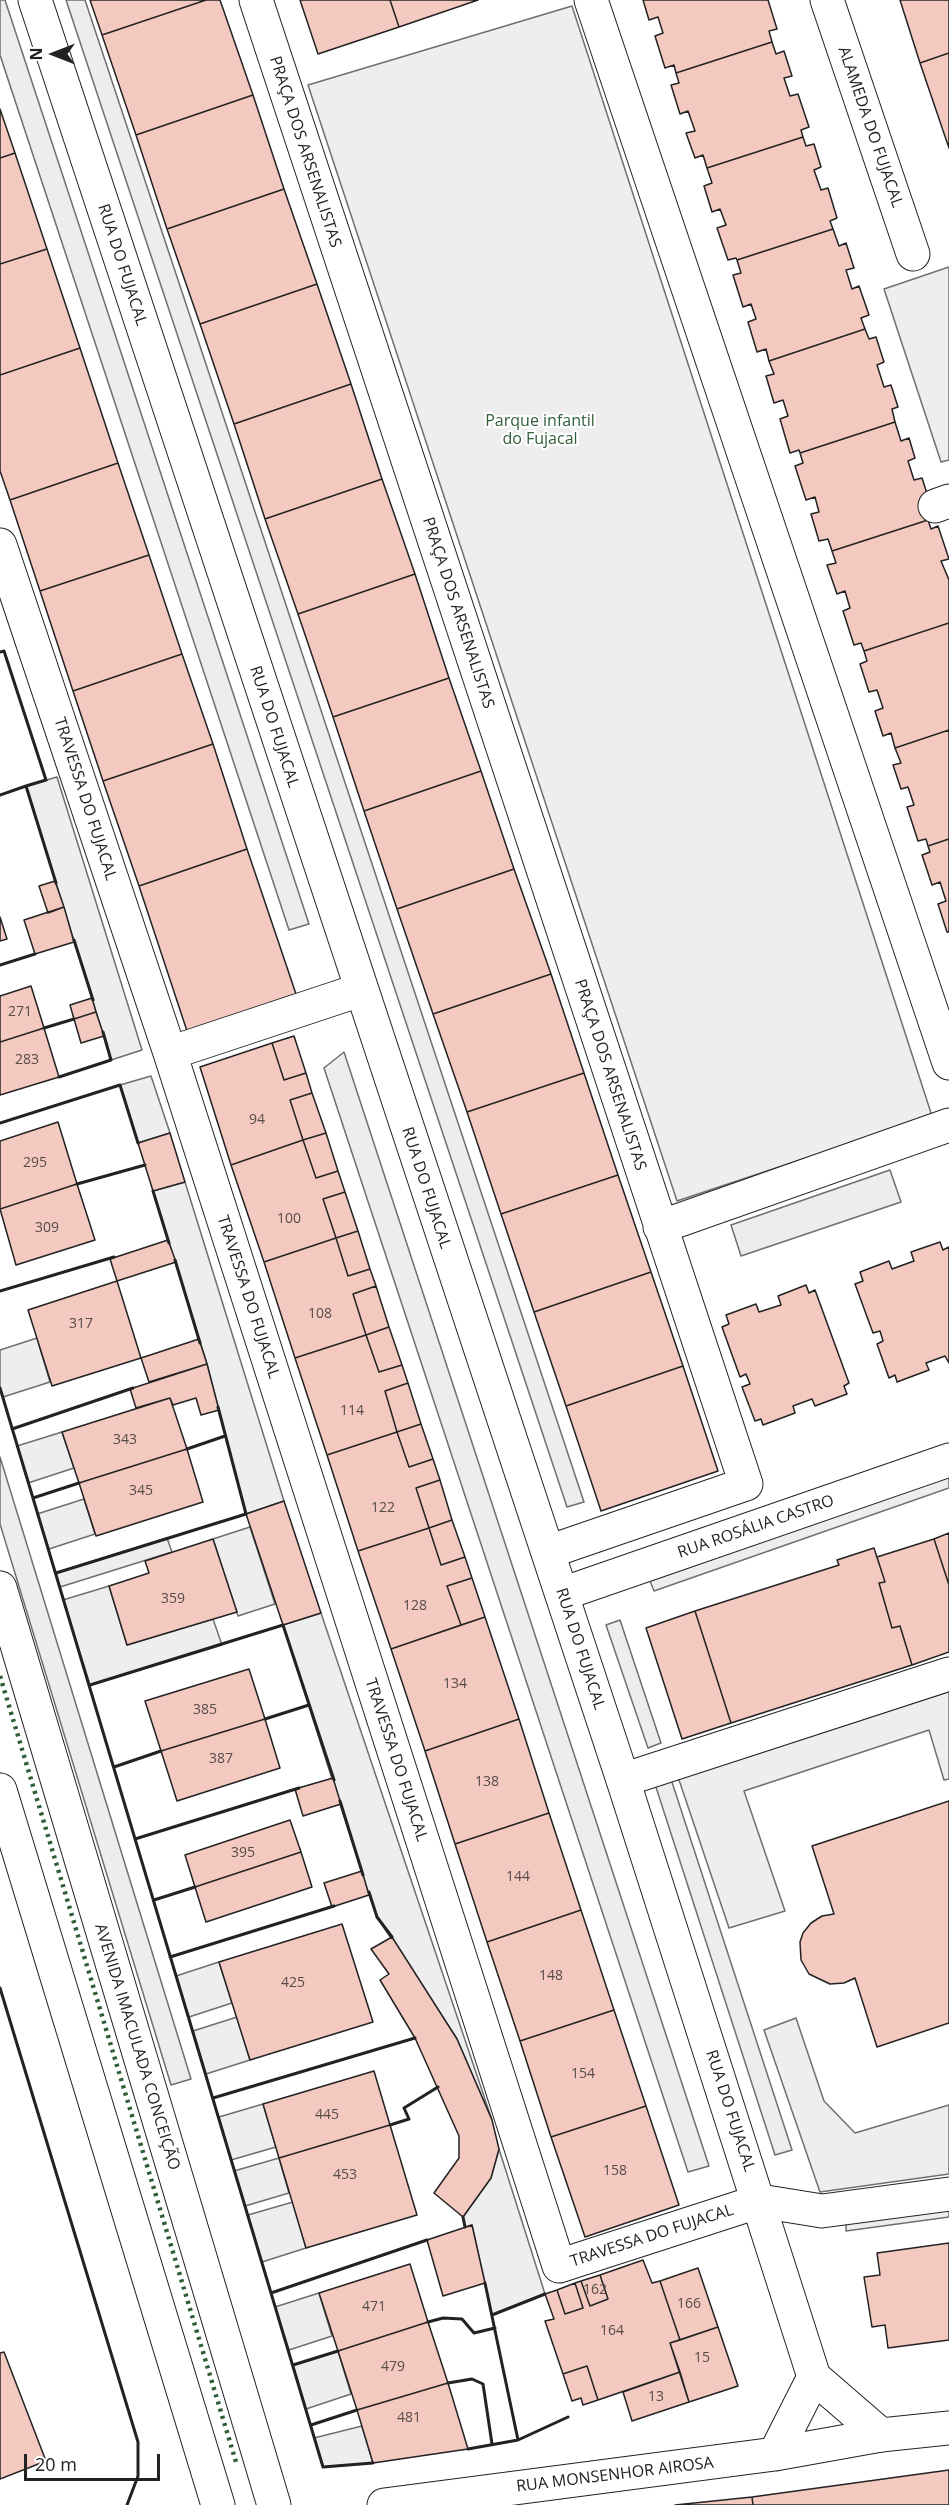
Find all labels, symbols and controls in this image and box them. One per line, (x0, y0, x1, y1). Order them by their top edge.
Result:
north arrow (24, 24, 84, 84)
street label: ALAMEDA DO FUJACAL (833, 44, 907, 210)
text: N (25, 48, 47, 61)
street label: PRAÇA DOS ARSENALISTAS (265, 54, 345, 250)
street label: RUA DO FUJACAL (93, 202, 151, 328)
park label: Parque infantil do Fujacal (485, 411, 595, 449)
street label: PRAÇA DOS ARSENALISTAS (418, 515, 498, 711)
street label: RUA DO FUJACAL (245, 664, 303, 790)
street label: TRAVESSA DO FUJACAL (50, 715, 120, 883)
street label: PRAÇA DOS ARSENALISTAS (570, 977, 650, 1173)
house number: 271 (8, 1004, 32, 1020)
house number: 283 (15, 1052, 39, 1068)
house number: 94 (249, 1112, 265, 1128)
street label: RUA DO FUJACAL (397, 1125, 455, 1251)
house number: 295 (23, 1155, 47, 1171)
house number: 100 (277, 1211, 301, 1227)
street label: TRAVESSA DO FUJACAL (213, 1213, 283, 1381)
house number: 309 (35, 1220, 59, 1236)
house number: 108 (308, 1306, 332, 1322)
house number: 317 (69, 1316, 93, 1332)
house number: 114 (340, 1403, 364, 1419)
house number: 343 (113, 1432, 137, 1448)
house number: 345 (129, 1483, 153, 1499)
street label: RUA ROSÁLIA CASTRO (675, 1491, 837, 1563)
house number: 122 (371, 1500, 395, 1516)
street label: RUA DO FUJACAL (551, 1586, 609, 1712)
house number: 359 (161, 1591, 185, 1607)
house number: 128 (403, 1598, 427, 1614)
street label: TRAVESSA DO FUJACAL (361, 1676, 431, 1844)
house number: 134 (443, 1676, 467, 1692)
house number: 385 (193, 1702, 217, 1718)
house number: 387 (209, 1751, 233, 1767)
house number: 138 (475, 1774, 499, 1790)
house number: 395 (231, 1845, 255, 1861)
house number: 144 (506, 1869, 530, 1885)
street label: AVENIDA IMACULADA CONCEIÇÃO (90, 1921, 184, 2173)
house number: 148 (539, 1968, 563, 1984)
house number: 425 (281, 1975, 305, 1991)
street label: RUA DO FUJACAL (701, 2048, 759, 2174)
house number: 154 (571, 2066, 595, 2082)
house number: 445 (315, 2107, 339, 2123)
house number: 158 (603, 2163, 627, 2179)
house number: 453 (333, 2167, 357, 2183)
street label: TRAVESSA DO FUJACAL (568, 2201, 736, 2271)
house number: 162 (583, 2282, 607, 2298)
house number: 166 (677, 2296, 701, 2312)
house number: 471 (362, 2299, 386, 2315)
house number: 164 (600, 2323, 624, 2339)
house number: 15 (694, 2350, 710, 2366)
house number: 479 (381, 2359, 405, 2375)
house number: 13 (648, 2389, 664, 2405)
house number: 481 (397, 2410, 421, 2426)
scale bar (27, 2442, 164, 2480)
text: 20 m (35, 2452, 77, 2476)
street label: RUA MONSENHOR AIROSA (515, 2453, 715, 2497)

